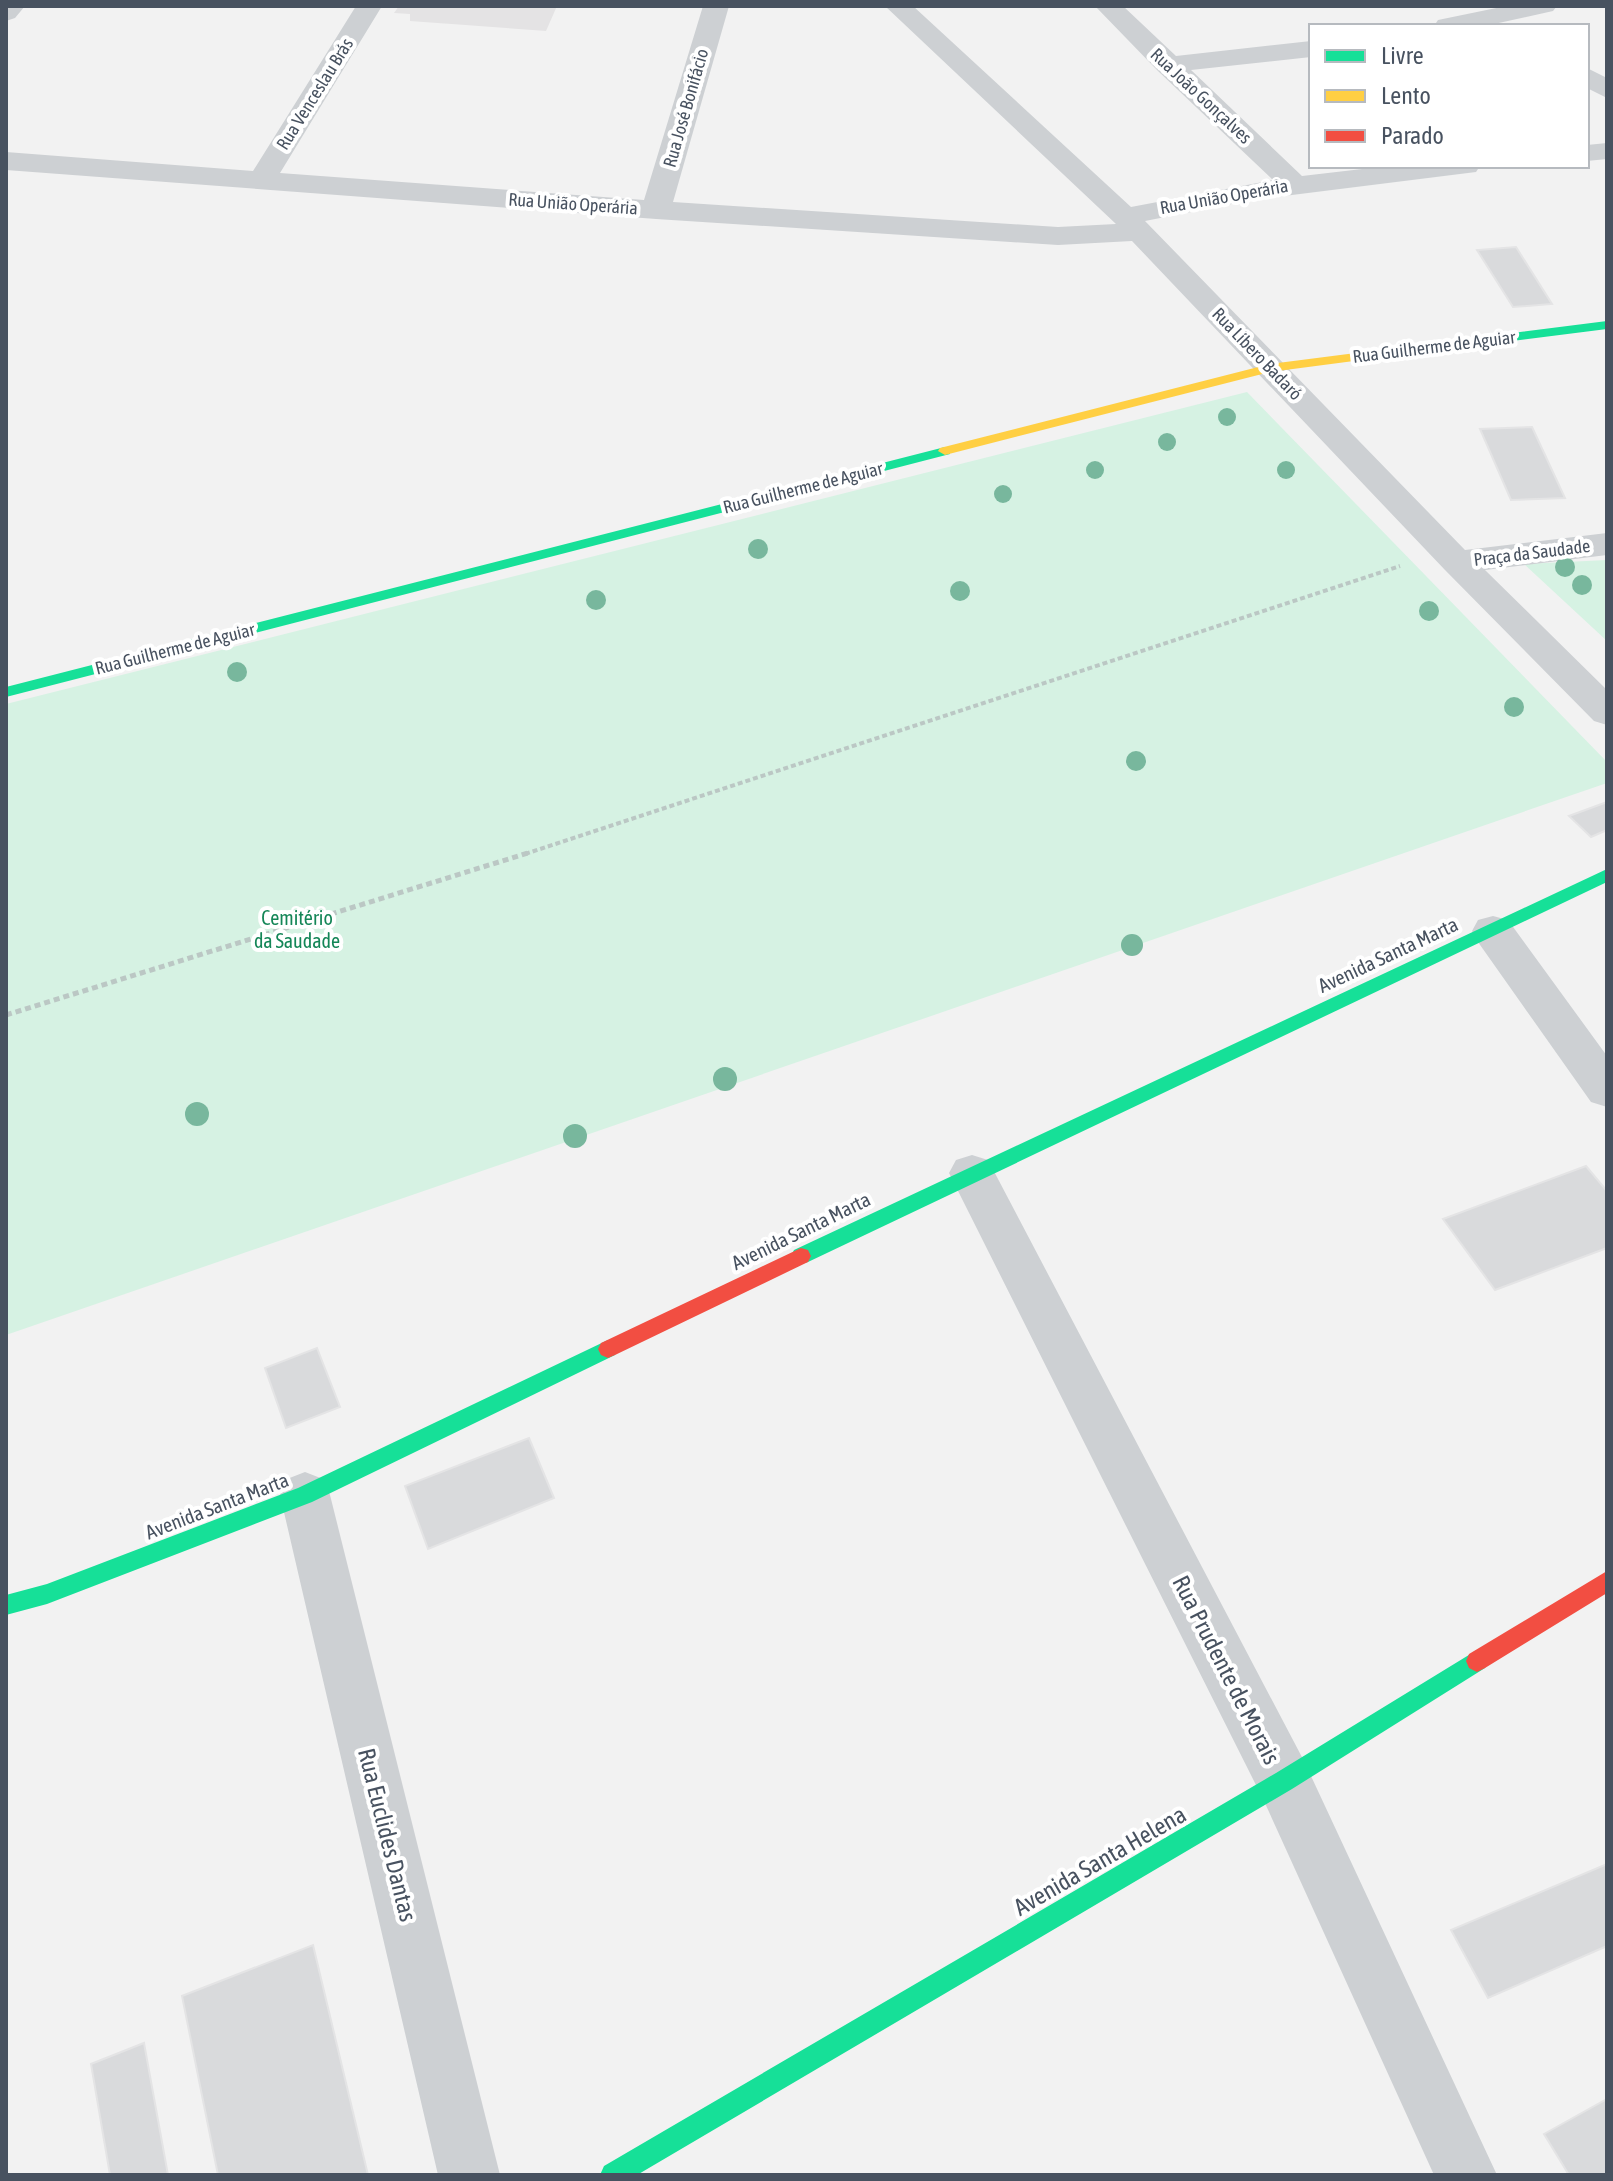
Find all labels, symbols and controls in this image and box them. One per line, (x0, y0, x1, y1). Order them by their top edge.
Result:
legend (1309, 24, 1589, 168)
street label: Rua Venceslau Brás (272, 34, 357, 153)
text: Livre (1381, 42, 1424, 69)
street label: Rua João Gonçalves (1147, 44, 1256, 148)
street label: Rua José Bonifácio (659, 46, 712, 169)
text: Lento (1381, 82, 1431, 109)
text: Parado (1381, 122, 1444, 149)
street label: Rua União Operária (1158, 175, 1290, 218)
street label: Rua União Operária (508, 189, 638, 218)
street label: Rua Líbero Badaró (1208, 303, 1307, 404)
street label: Rua Guilherme de Aguiar (1351, 326, 1517, 367)
street label: Rua Guilherme de Aguiar (721, 457, 886, 518)
street label: Praça da Saudade (1472, 535, 1591, 570)
street label: Rua Guilherme de Aguiar (93, 618, 258, 679)
park label: Cemitério da Saudade (254, 906, 340, 952)
street label: Avenida Santa Marta (1314, 912, 1461, 997)
street label: Avenida Santa Marta (728, 1187, 874, 1274)
street label: Avenida Santa Marta (142, 1468, 292, 1543)
street label: Rua Prudente de Morais (1167, 1571, 1286, 1769)
street label: Rua Euclides Dantas (353, 1746, 422, 1924)
street label: Avenida Santa Helena (1009, 1800, 1191, 1921)

